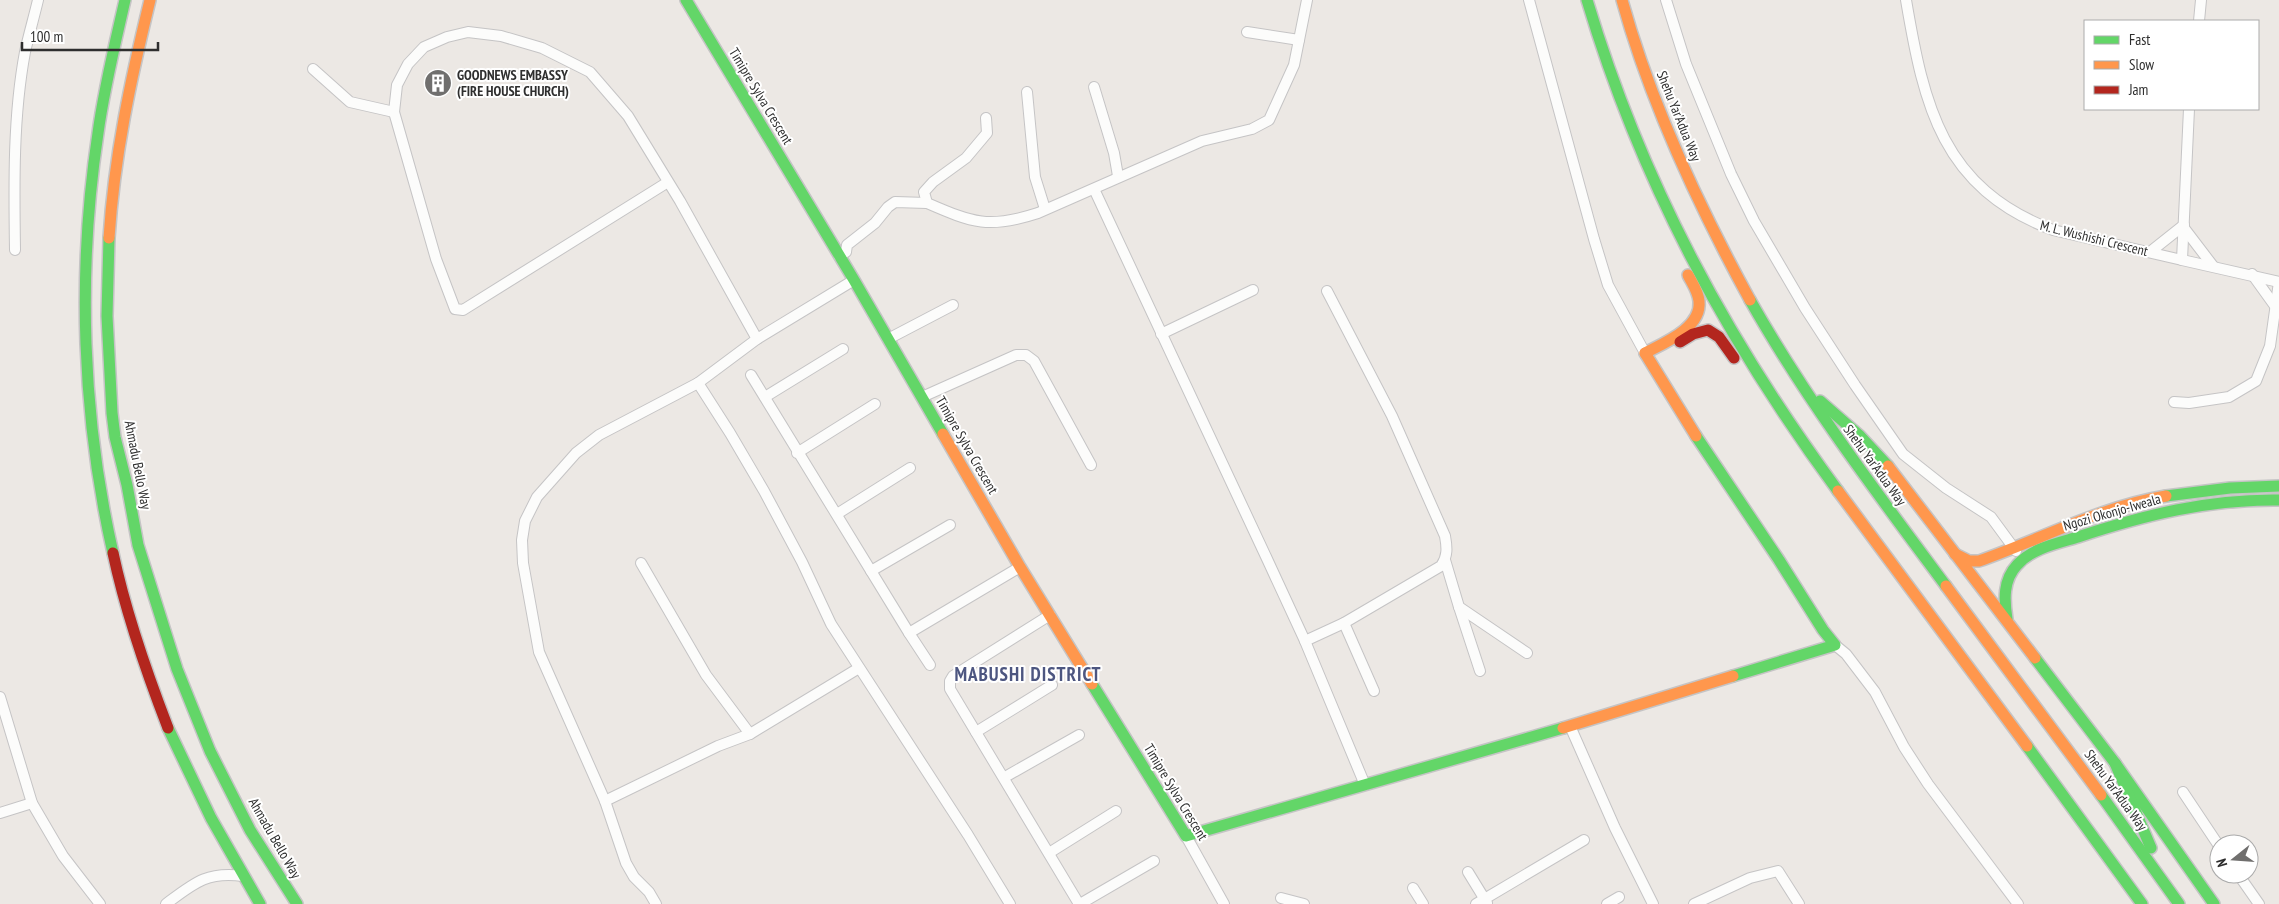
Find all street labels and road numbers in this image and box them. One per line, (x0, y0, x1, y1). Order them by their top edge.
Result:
street label: Timipre Sylva Crescent (725, 44, 797, 148)
street label: Shehu Yar'Adua Way (1653, 68, 1706, 164)
street label: M. L. Wushishi Crescent (2038, 216, 2150, 260)
street label: Timipre Sylva Crescent (932, 393, 1002, 497)
street label: Ahmadu Bello Way (121, 419, 156, 512)
street label: Shehu Yar'Adua Way (1840, 421, 1911, 510)
street label: Ngozi Okonjo-Iweala (2061, 490, 2163, 534)
street label: Timipre Sylva Crescent (1140, 740, 1212, 844)
street label: Shehu Yar'Adua Way (2081, 746, 2152, 835)
street label: Ahmadu Bello Way (245, 794, 306, 882)

